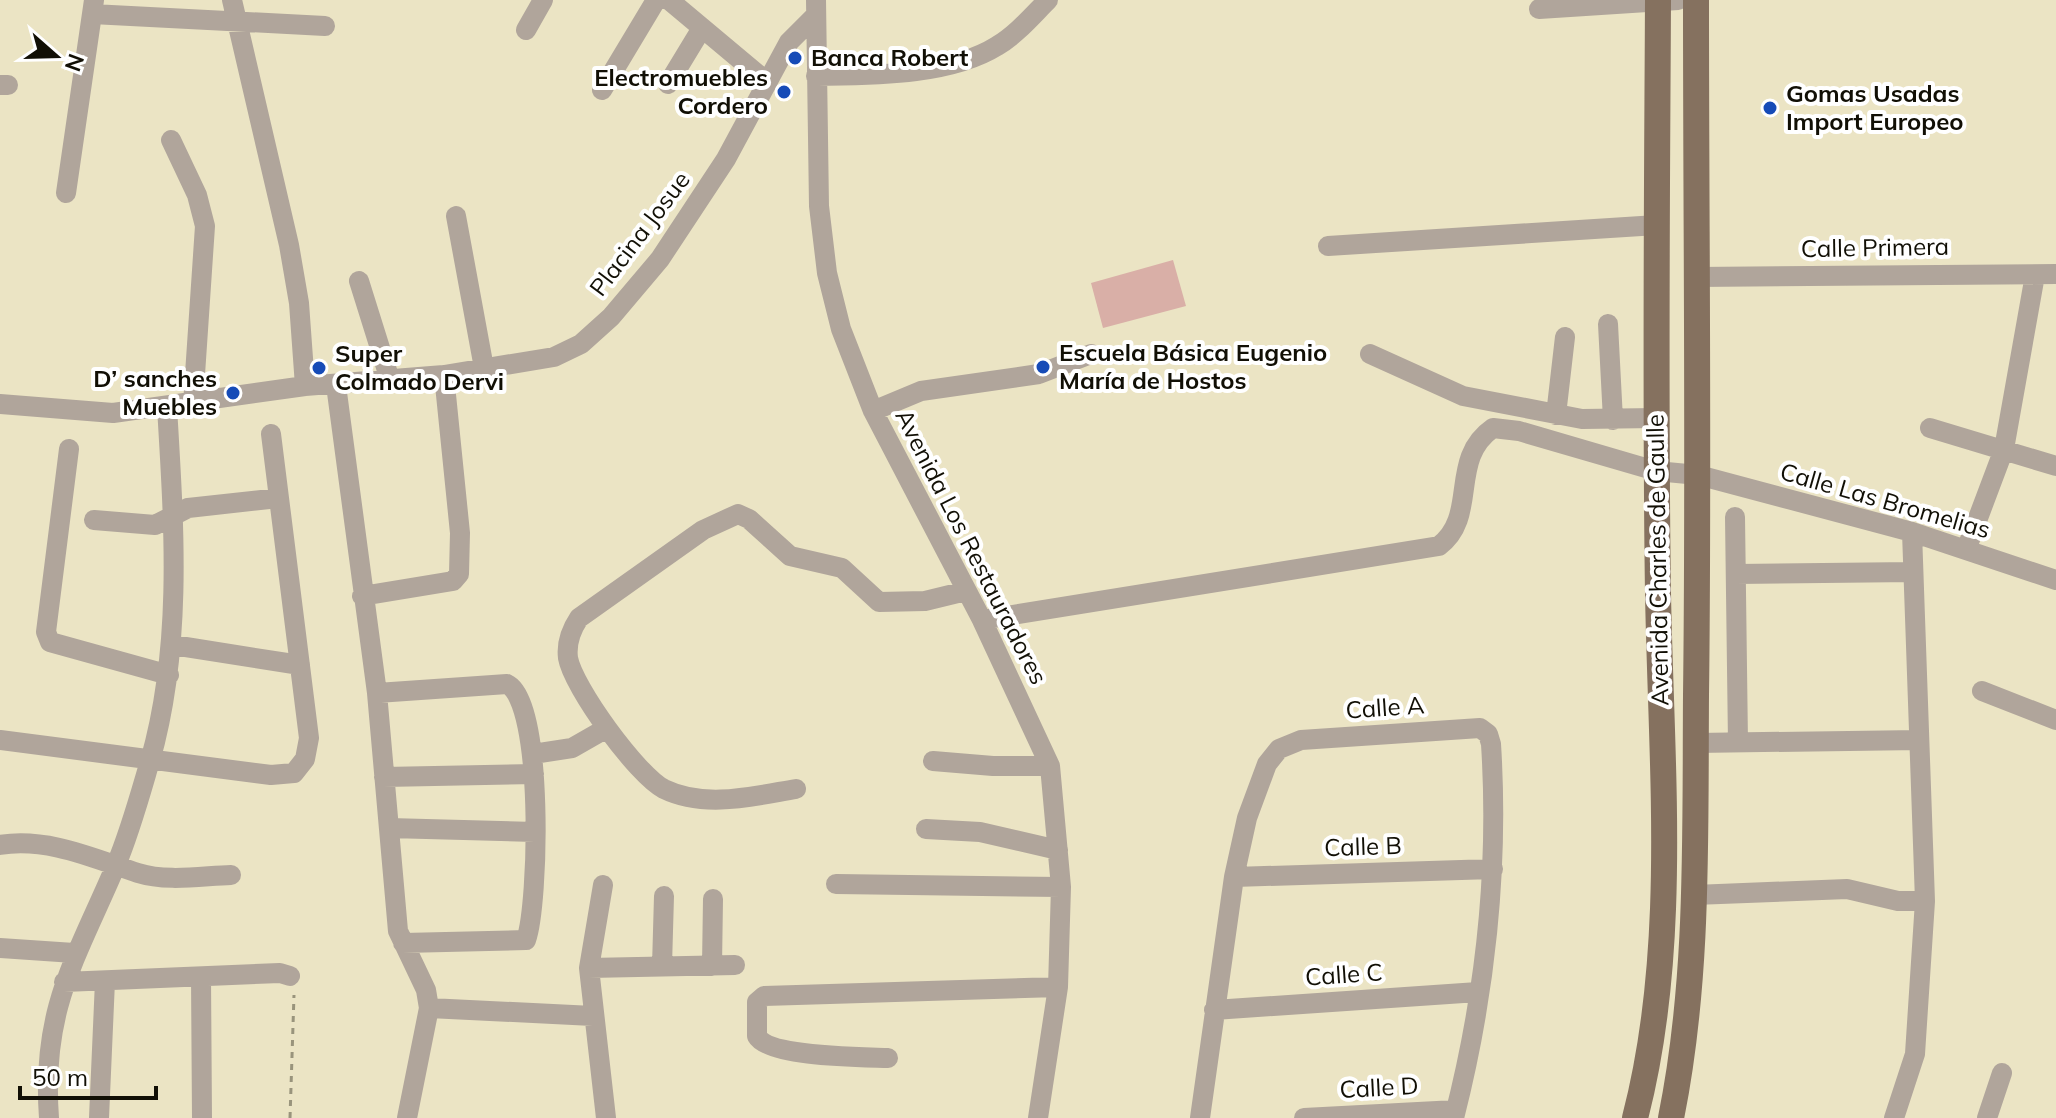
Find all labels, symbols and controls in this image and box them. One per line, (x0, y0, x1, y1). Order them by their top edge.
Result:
north arrow (16, 16, 96, 96)
place label: Banca Robert (811, 42, 968, 72)
marker: Banca Robert (786, 49, 804, 67)
text: N (59, 50, 91, 75)
place label: Electromuebles Cordero (594, 62, 768, 120)
place label: Gomas Usadas Import Europeo (1786, 78, 1964, 136)
marker: Electromuebles Cordero (775, 83, 793, 101)
marker: Gomas Usadas Import Europeo (1761, 99, 1779, 117)
street label: Placina Josue (583, 165, 696, 302)
street label: Calle Primera (1801, 231, 1949, 263)
place label: Escuela Básica Eugenio María de Hostos (1059, 337, 1327, 395)
place label: Super Colmado Dervi (335, 338, 504, 396)
marker: Escuela Básica Eugenio María de Hostos (1034, 358, 1052, 376)
marker: Super Colmado Dervi (310, 359, 328, 377)
place label: D’ sanches Muebles (93, 363, 217, 421)
marker: D’ sanches Muebles (224, 384, 242, 402)
street label: Avenida Los Restauradores (889, 404, 1054, 689)
street label: Avenida Charles de Gaulle (1639, 414, 1675, 706)
street label: Calle Las Bromelias (1777, 456, 1994, 544)
street label: Calle A (1345, 689, 1426, 725)
street label: Calle B (1324, 830, 1402, 862)
street label: Calle C (1304, 956, 1384, 992)
scale bar (20, 1050, 156, 1100)
text: 50 m (32, 1062, 88, 1092)
street label: Calle D (1339, 1070, 1419, 1104)

